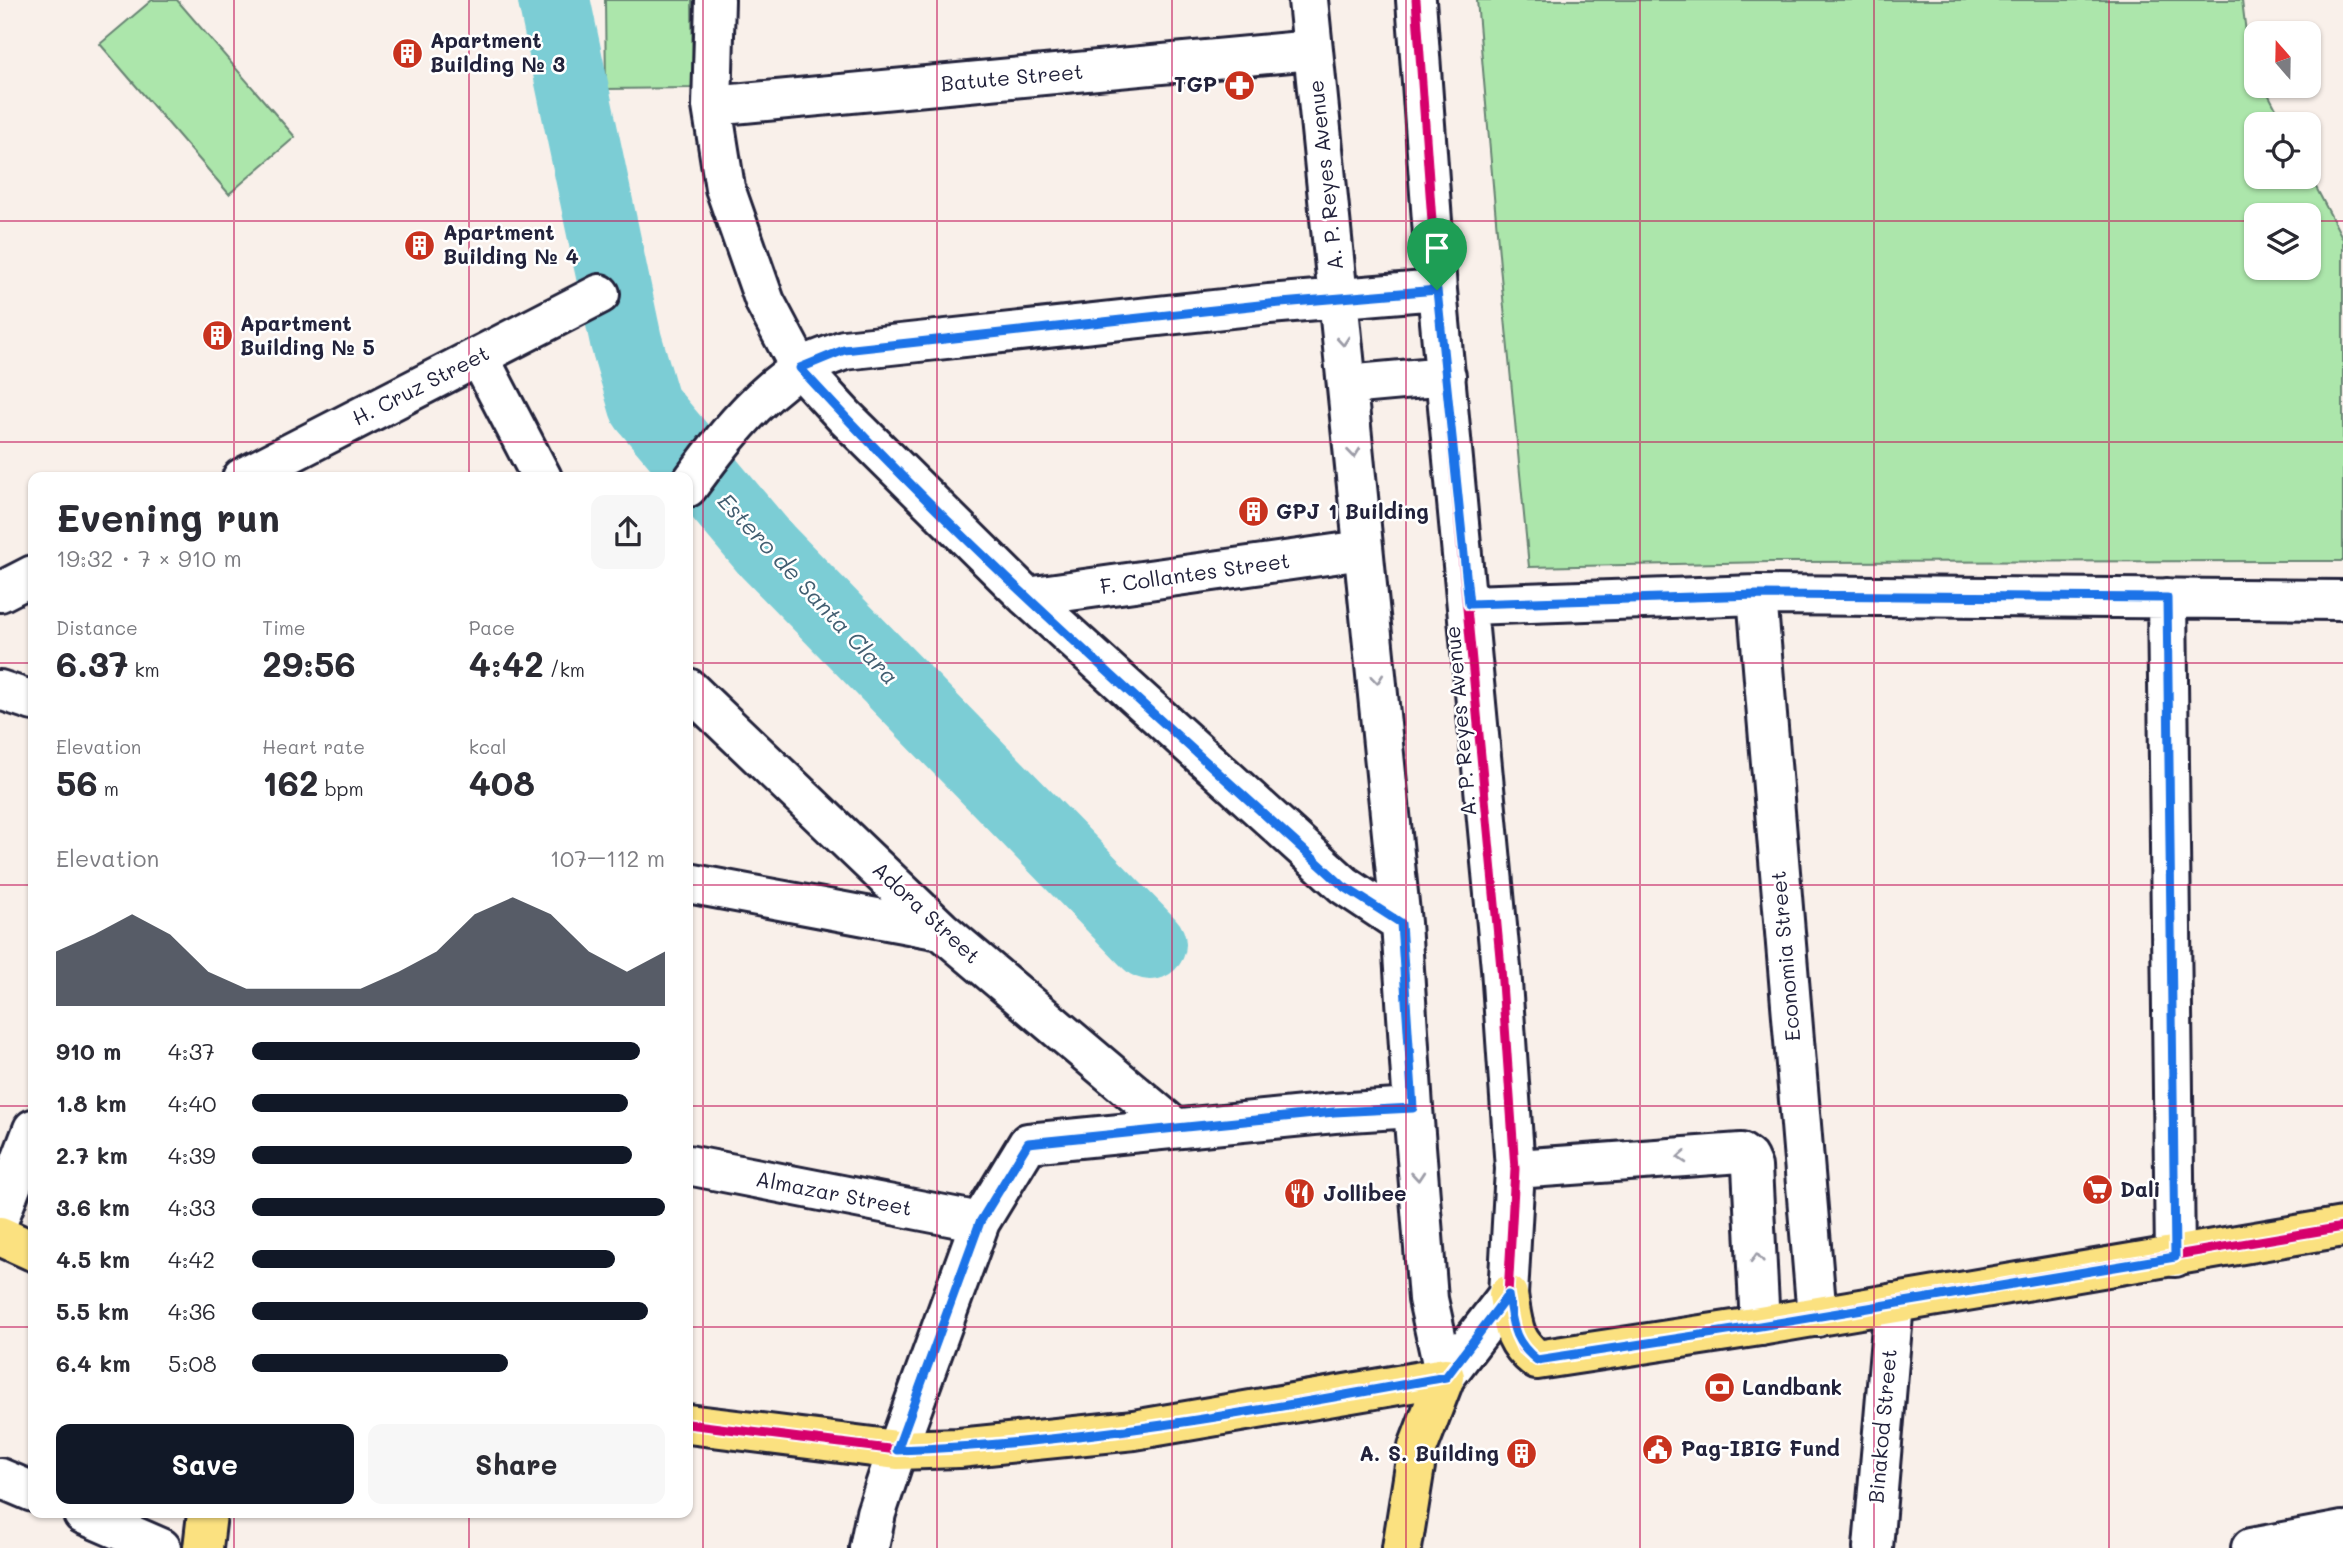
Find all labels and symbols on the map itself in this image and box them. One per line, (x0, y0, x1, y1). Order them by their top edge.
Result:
north arrow (2244, 21, 2320, 98)
place label: Apartment Building № 3 (430, 26, 565, 77)
building icon: Apartment Building № 3 (390, 36, 424, 70)
street label: Batute Street (940, 57, 1084, 96)
pharmacy icon: TGP (1223, 68, 1257, 102)
place label: TGP (1174, 70, 1217, 97)
street label: A. P. Reyes Avenue (1301, 79, 1348, 272)
place label: Apartment Building № 4 (443, 218, 579, 269)
pin (1407, 218, 1467, 290)
building icon: Apartment Building № 4 (403, 228, 437, 262)
place label: Apartment Building № 5 (240, 309, 375, 360)
building icon: Apartment Building № 5 (200, 319, 234, 353)
one-way arrow (1335, 336, 1350, 347)
street label: H. Cruz Street (347, 339, 493, 431)
one-way arrow (1346, 448, 1361, 459)
water label: Estero de Santa Clara (712, 486, 906, 691)
building icon: GPJ 1 Building (1236, 495, 1270, 529)
place label: GPJ 1 Building (1276, 497, 1429, 524)
street label: F. Collantes Street (1098, 546, 1291, 599)
street label: A. P. Reyes Avenue (1438, 625, 1481, 818)
one-way arrow (1369, 674, 1384, 685)
street label: Adora Street (868, 855, 987, 969)
street label: Economia Street (1764, 870, 1805, 1042)
one-way arrow (1676, 1149, 1687, 1164)
street label: Almazar Street (754, 1164, 915, 1221)
one-way arrow (1410, 1170, 1425, 1181)
supermarket icon: Dali (2080, 1173, 2114, 1207)
place label: Dali (2120, 1175, 2161, 1202)
restaurant icon: Jollibee (1283, 1177, 1317, 1211)
place label: Jollibee (1323, 1179, 1406, 1206)
one-way arrow (1749, 1252, 1764, 1263)
street label: Binakod Street (1861, 1348, 1902, 1504)
bank icon: Landbank (1702, 1371, 1736, 1405)
place label: Landbank (1742, 1373, 1842, 1400)
public building icon: Pag-IBIG Fund (1641, 1432, 1675, 1466)
place label: Pag-IBIG Fund (1681, 1434, 1840, 1461)
building icon: A. S. Building (1505, 1437, 1539, 1471)
place label: A. S. Building (1359, 1439, 1499, 1466)

